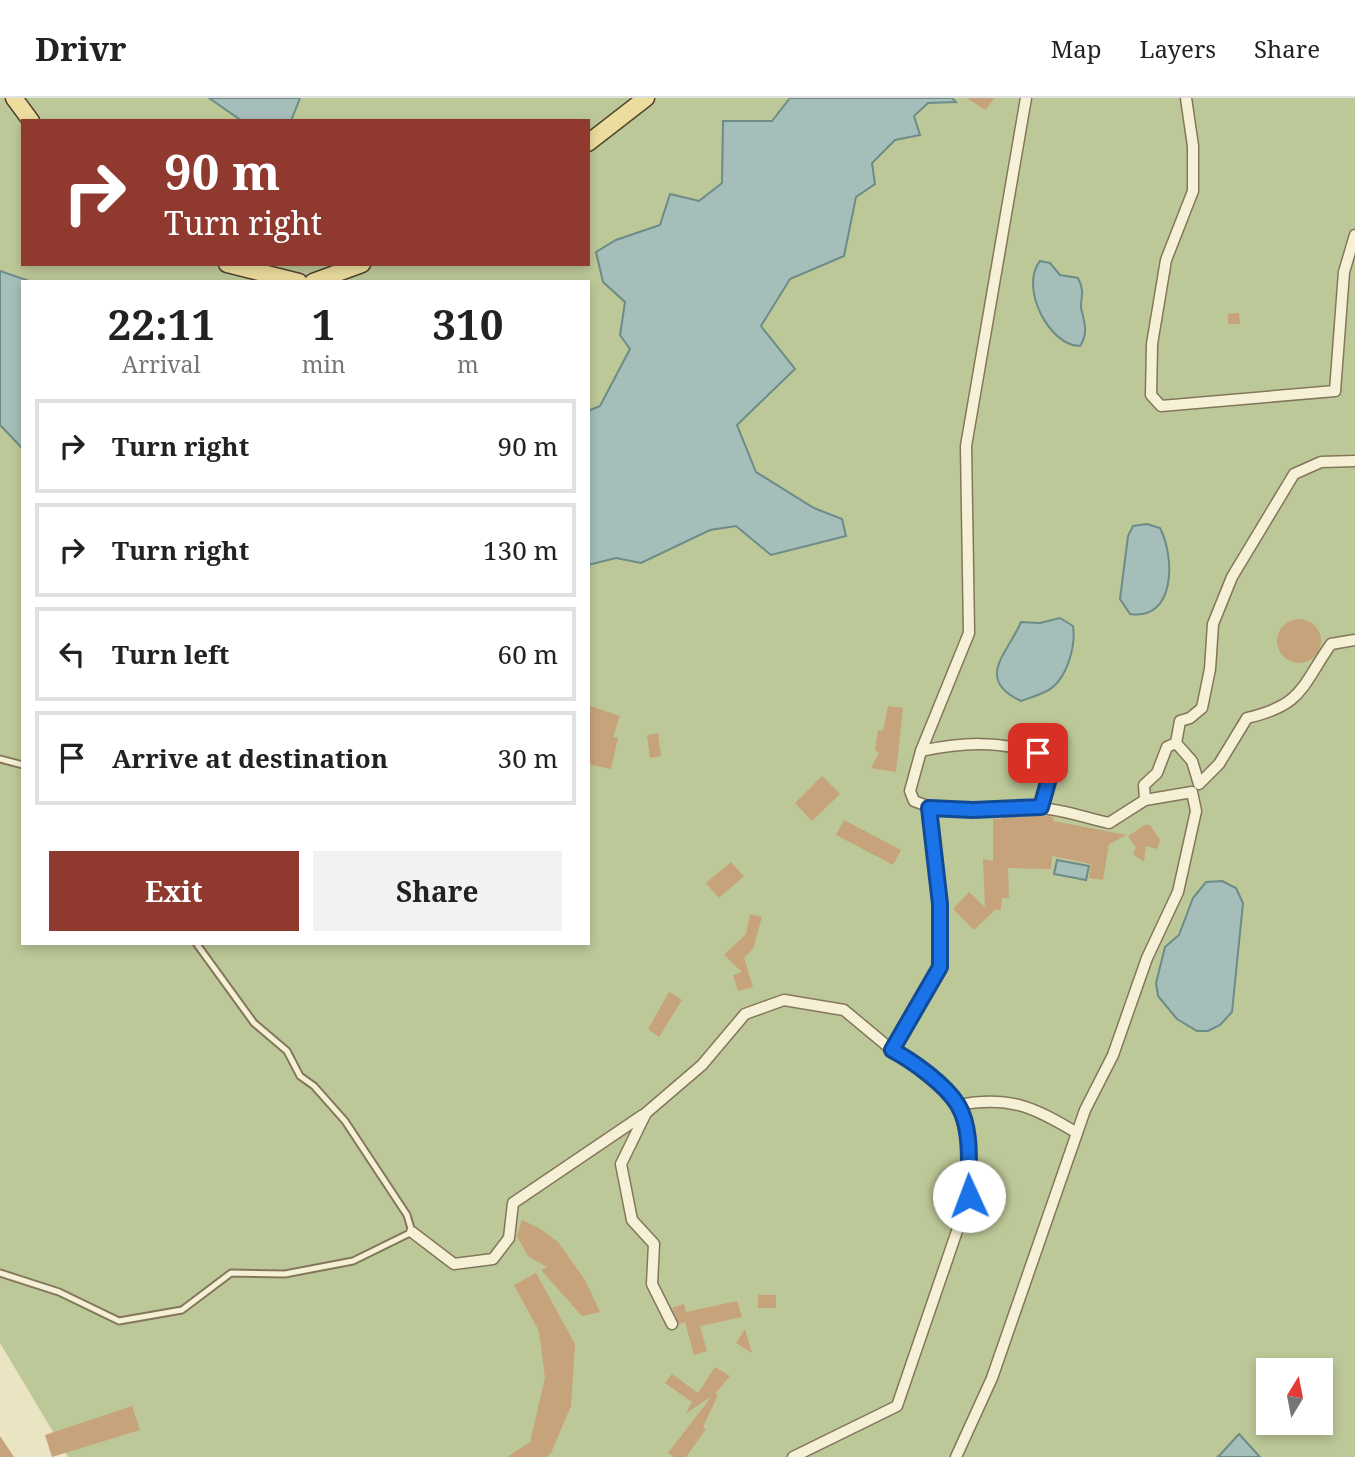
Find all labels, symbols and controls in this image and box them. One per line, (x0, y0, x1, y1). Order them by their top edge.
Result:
text: Drivr (35, 26, 126, 71)
text: Map (1051, 32, 1102, 65)
text: Layers (1140, 32, 1216, 65)
text: Share (1254, 32, 1320, 65)
text: 90 m (164, 138, 280, 204)
icon: right (49, 147, 140, 238)
text: Turn right (164, 201, 322, 244)
text: 22:11 (108, 295, 215, 352)
text: 1 (312, 295, 336, 352)
text: 310 (432, 295, 503, 352)
text: Arrival (122, 348, 201, 380)
text: min (302, 348, 346, 380)
text: m (457, 348, 479, 380)
icon: right (53, 427, 91, 465)
text: Turn right (112, 428, 249, 464)
text: 90 m (498, 428, 558, 464)
icon: right (53, 531, 91, 569)
text: Turn right (112, 532, 249, 568)
text: 130 m (483, 532, 558, 568)
icon: left (53, 635, 91, 673)
text: Turn left (112, 636, 229, 672)
text: 60 m (498, 636, 558, 672)
pin (1008, 723, 1068, 783)
icon: arrive (1019, 734, 1057, 772)
icon: arrive (53, 739, 91, 777)
text: Arrive at destination (112, 740, 388, 776)
text: 30 m (498, 740, 558, 776)
button: Exit (49, 851, 299, 931)
button: Share (313, 851, 562, 931)
position arrow (932, 1159, 1006, 1233)
north arrow (1256, 1358, 1334, 1435)
map controls (1256, 1358, 1333, 1435)

